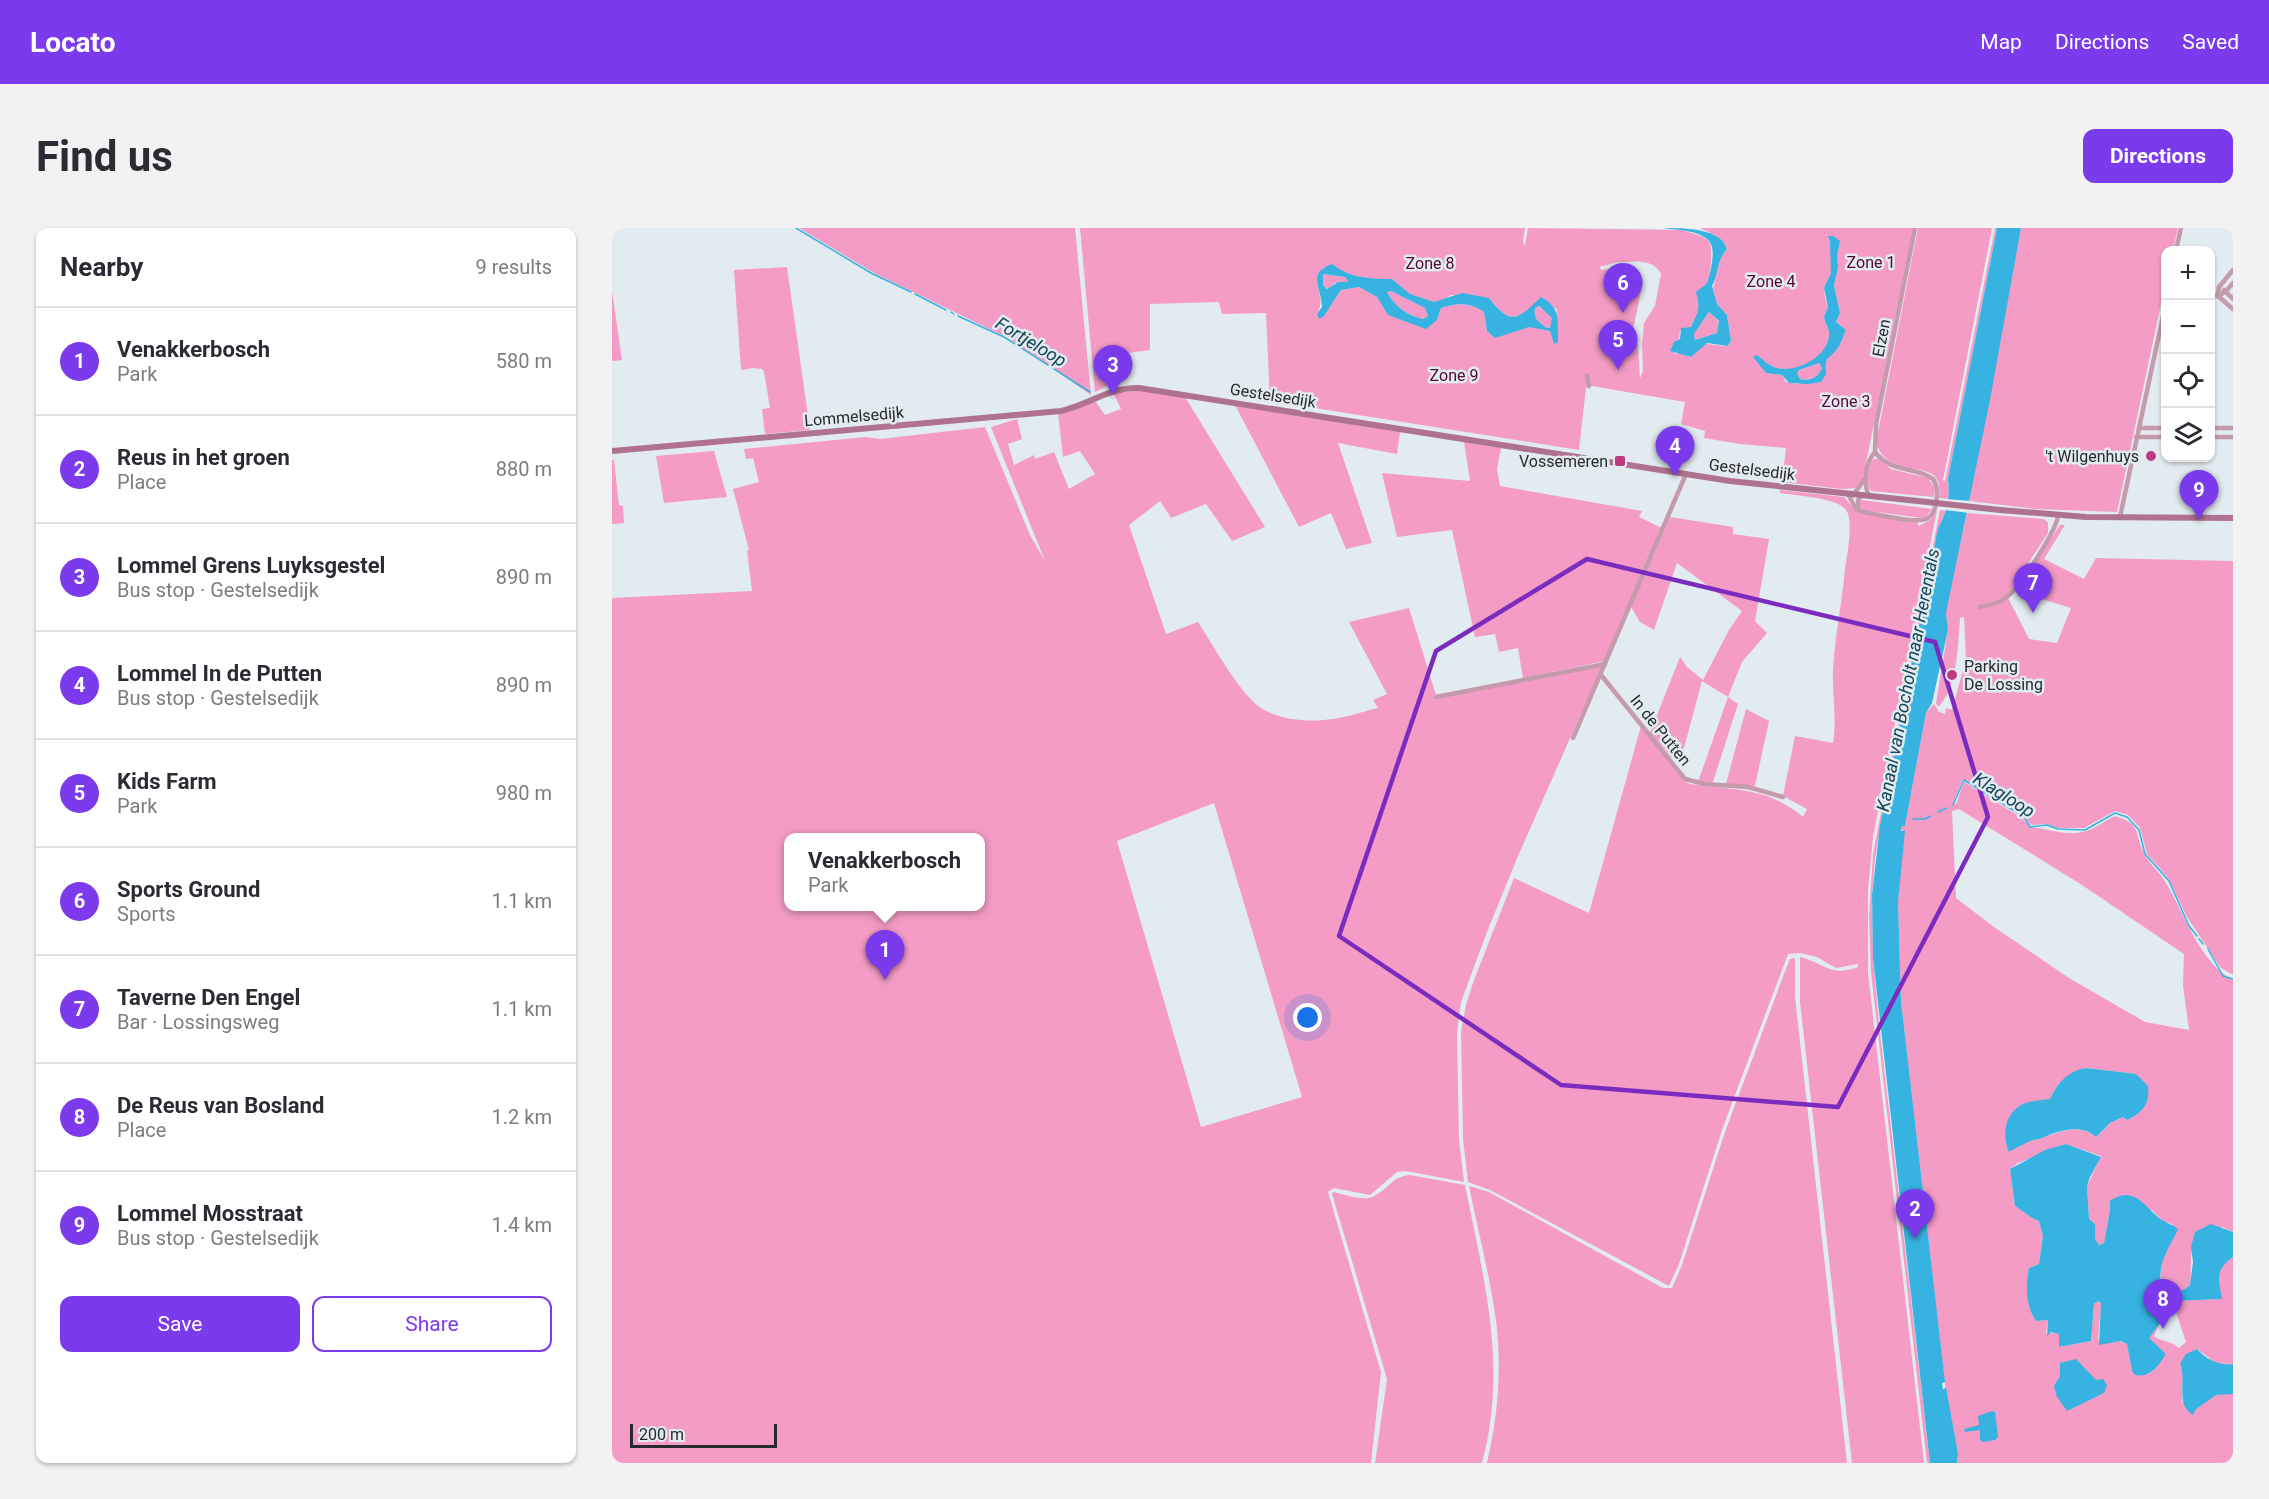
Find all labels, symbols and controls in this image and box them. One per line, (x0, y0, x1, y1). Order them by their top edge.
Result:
text: Locato (30, 26, 115, 59)
text: Map (1980, 30, 2022, 54)
text: Directions (2055, 30, 2149, 54)
text: Saved (2182, 30, 2239, 54)
button: Directions (2083, 129, 2233, 183)
text: Find us (36, 132, 173, 181)
map controls (2161, 246, 2215, 462)
button: + (2161, 246, 2215, 300)
text: Nearby (60, 252, 143, 282)
park label: Zone 1 (1847, 253, 1895, 272)
park label: Zone 8 (1406, 254, 1454, 273)
text: 9 results (476, 255, 552, 279)
pin: 6 (1604, 264, 1642, 313)
park label: Zone 4 (1747, 272, 1795, 291)
button: − (2161, 300, 2215, 354)
water label: Fortjeloop (992, 312, 1070, 371)
street label: Elzen (1869, 318, 1894, 359)
pin: 5 (1598, 320, 1638, 370)
text: Venakkerbosch (117, 337, 270, 362)
pin: 3 (1094, 346, 1132, 395)
text: 1 (74, 349, 85, 373)
text: 580 m (496, 349, 552, 373)
button: locate (2161, 354, 2215, 408)
text: Park (117, 362, 157, 386)
park label: Zone 9 (1430, 366, 1478, 385)
street label: Gestelsedijk (1229, 379, 1318, 412)
park label: Zone 3 (1822, 392, 1870, 411)
street label: Lommelsedijk (804, 403, 905, 430)
button: layers (2161, 408, 2215, 462)
pin: 4 (1656, 426, 1694, 476)
text: Reus in het groen (117, 445, 290, 470)
place label: 't Wilgenhuys (2045, 447, 2139, 466)
marker: 't Wilgenhuys (2144, 449, 2158, 463)
place label: Vossemeren (1519, 452, 1608, 471)
marker: Vossemeren (1613, 454, 1627, 468)
street label: Gestelsedijk (1708, 455, 1797, 484)
text: 2 (74, 457, 85, 481)
text: 880 m (496, 457, 552, 481)
text: Place (117, 470, 166, 494)
pin: 9 (2180, 470, 2218, 520)
water label: Kanaal van Bocholt naar Herentals (1872, 547, 1943, 813)
text: Lommel Grens Luyksgestel (117, 553, 385, 578)
pin: 7 (2014, 564, 2052, 613)
text: 3 (74, 565, 85, 589)
text: 890 m (496, 565, 552, 589)
text: Bus stop · Gestelsedijk (117, 578, 319, 602)
place label: Parking De Lossing (1964, 657, 2043, 694)
text: Lommel In de Putten (117, 661, 322, 686)
marker: Parking De Lossing (1945, 668, 1959, 682)
text: 4 (74, 673, 85, 697)
text: 890 m (496, 673, 552, 697)
text: Bus stop · Gestelsedijk (117, 686, 319, 710)
street label: In de Putten (1626, 691, 1695, 769)
water label: Klagloop (1970, 768, 2039, 822)
text: Kids Farm (117, 769, 217, 794)
text: 5 (74, 781, 85, 805)
text: 980 m (496, 781, 552, 805)
text: Park (117, 794, 157, 818)
popup (784, 833, 985, 911)
text: Venakkerbosch (808, 848, 961, 873)
text: Park (808, 873, 848, 897)
text: Sports Ground (117, 877, 260, 902)
text: 6 (74, 889, 85, 913)
text: 1.1 km (492, 889, 552, 913)
text: Sports (117, 902, 176, 926)
pin: 1 (866, 930, 904, 980)
text: Taverne Den Engel (117, 985, 300, 1010)
text: 7 (74, 997, 85, 1021)
text: 1.1 km (492, 997, 552, 1021)
your location (1293, 1003, 1322, 1032)
text: Bar · Lossingsweg (117, 1010, 279, 1034)
text: De Reus van Bosland (117, 1093, 324, 1118)
text: 8 (74, 1105, 85, 1129)
text: 1.2 km (492, 1105, 552, 1129)
text: Place (117, 1118, 166, 1142)
pin: 2 (1896, 1190, 1934, 1239)
text: Lommel Mosstraat (117, 1201, 303, 1226)
text: 9 (74, 1213, 85, 1237)
text: 1.4 km (492, 1213, 552, 1237)
text: Bus stop · Gestelsedijk (117, 1226, 319, 1250)
pin: 8 (2144, 1280, 2182, 1329)
button: Save (60, 1296, 300, 1352)
button: Share (312, 1296, 552, 1352)
scale bar (630, 1421, 777, 1448)
text: 200 m (639, 1425, 684, 1444)

